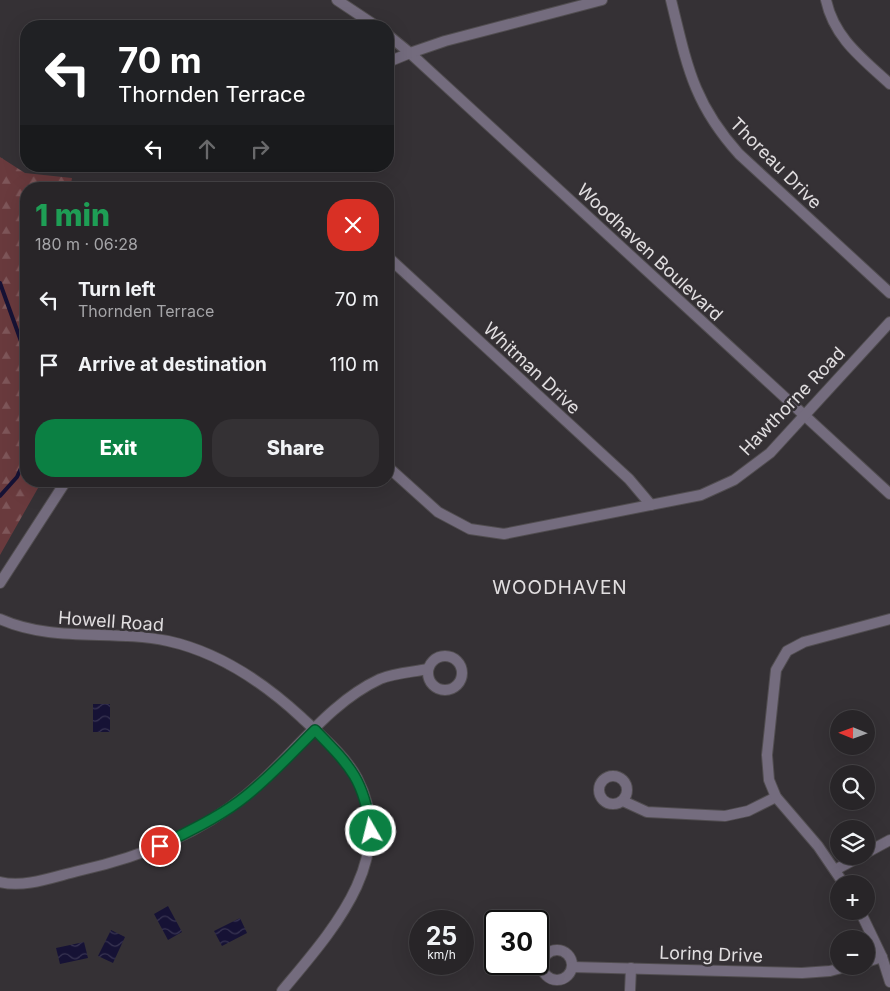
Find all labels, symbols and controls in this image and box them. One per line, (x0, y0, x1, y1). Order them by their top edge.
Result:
text: 70 m (118, 39, 202, 81)
icon: left (35, 40, 100, 105)
text: Thornden Terrace (118, 81, 305, 107)
street label: Thoreau Drive (726, 113, 826, 213)
icon: left (140, 135, 168, 163)
icon: ahead (193, 135, 221, 163)
icon: right (246, 135, 274, 163)
street label: Woodhaven Boulevard (573, 179, 727, 325)
text: 1 min (35, 197, 110, 233)
button: close (327, 199, 379, 251)
text: 180 m · 06:28 (35, 234, 138, 254)
text: Turn left (78, 278, 156, 301)
icon: left (35, 286, 63, 314)
text: 70 m (335, 288, 379, 311)
text: Thornden Terrace (78, 301, 214, 321)
street label: Whitman Drive (479, 318, 585, 418)
street label: Hawthorne Road (735, 343, 849, 459)
icon: arrive (35, 351, 63, 379)
text: Arrive at destination (78, 353, 267, 376)
text: 110 m (330, 353, 379, 376)
button: Exit (35, 419, 202, 477)
button: Share (212, 419, 379, 477)
district label: WOODHAVEN (492, 576, 628, 599)
street label: Howell Road (57, 607, 165, 635)
north arrow (830, 710, 875, 755)
map controls (830, 710, 875, 975)
button: search (830, 765, 875, 810)
position arrow (344, 804, 396, 856)
button: layers (830, 820, 875, 865)
pin (139, 825, 181, 867)
icon: arrive (146, 832, 174, 860)
button: + (830, 875, 875, 920)
speed limit sign: 30 (484, 910, 549, 975)
text: 25 (426, 921, 457, 951)
button: − (830, 930, 875, 975)
street label: Loring Drive (659, 942, 763, 966)
text: km/h (427, 947, 456, 962)

